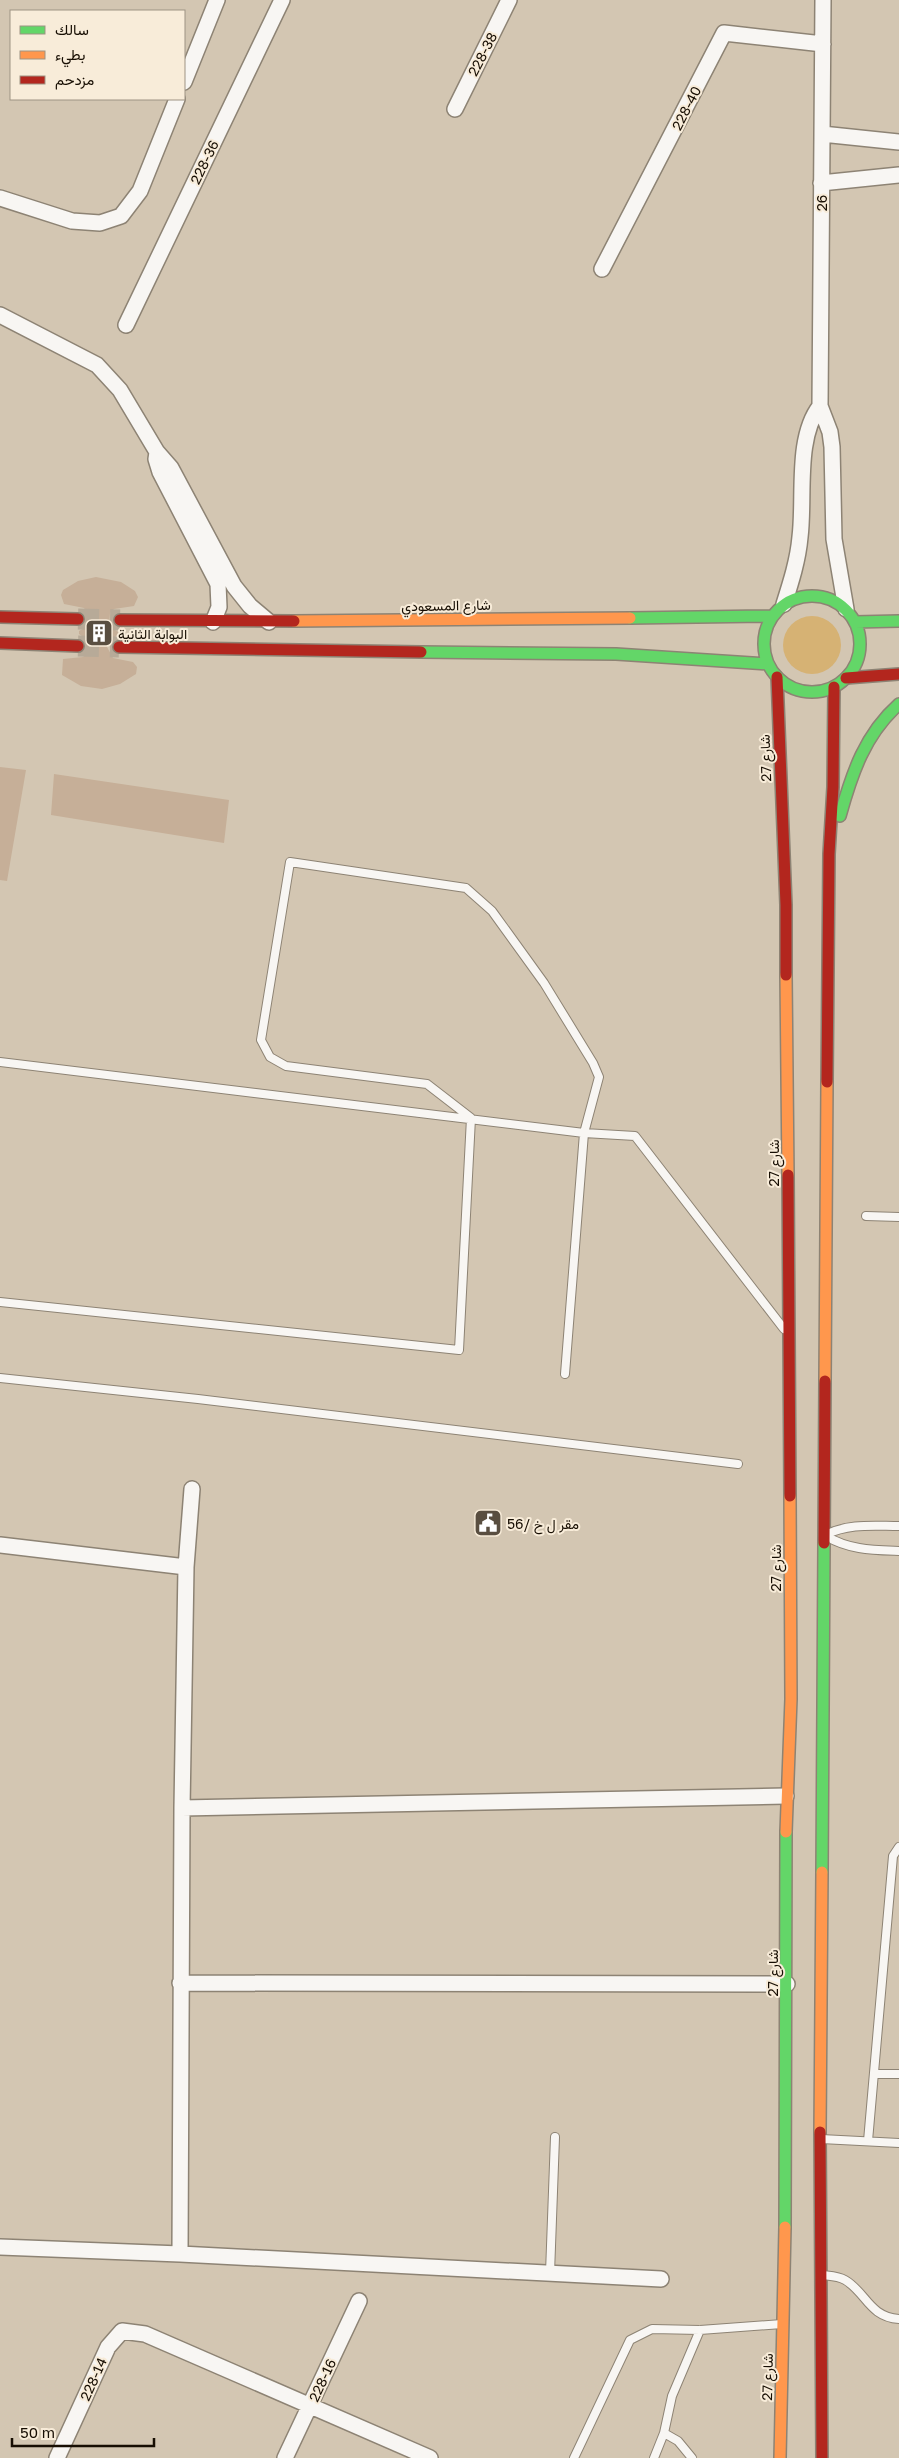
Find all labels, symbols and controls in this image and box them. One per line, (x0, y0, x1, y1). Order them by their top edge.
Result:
legend (10, 10, 185, 100)
text: سالك (55, 20, 89, 38)
street label: 228-38 (464, 29, 500, 79)
text: بطيء (55, 45, 85, 68)
text: مزدحم (55, 70, 94, 90)
street label: 228-40 (668, 83, 704, 133)
street label: 228-36 (186, 137, 222, 187)
street label: 26 (813, 195, 830, 211)
street label: شارع المسعودي (401, 596, 491, 618)
building icon: البوابة الثانية (84, 618, 114, 648)
place label: البوابة الثانية (118, 625, 187, 643)
street label: شارع 27 (756, 734, 777, 782)
street label: شارع 27 (765, 1139, 785, 1187)
public building icon: مقر ل خ /56 (473, 1508, 503, 1538)
place label: مقر ل خ /56 (507, 1515, 579, 1535)
street label: شارع 27 (767, 1544, 787, 1592)
street label: شارع 27 (764, 1949, 784, 1997)
street label: شارع 27 (758, 2353, 779, 2401)
street label: 228-14 (76, 2355, 110, 2403)
street label: 228-16 (305, 2356, 339, 2404)
scale bar (12, 2416, 155, 2448)
text: 50 m (20, 2423, 55, 2441)

